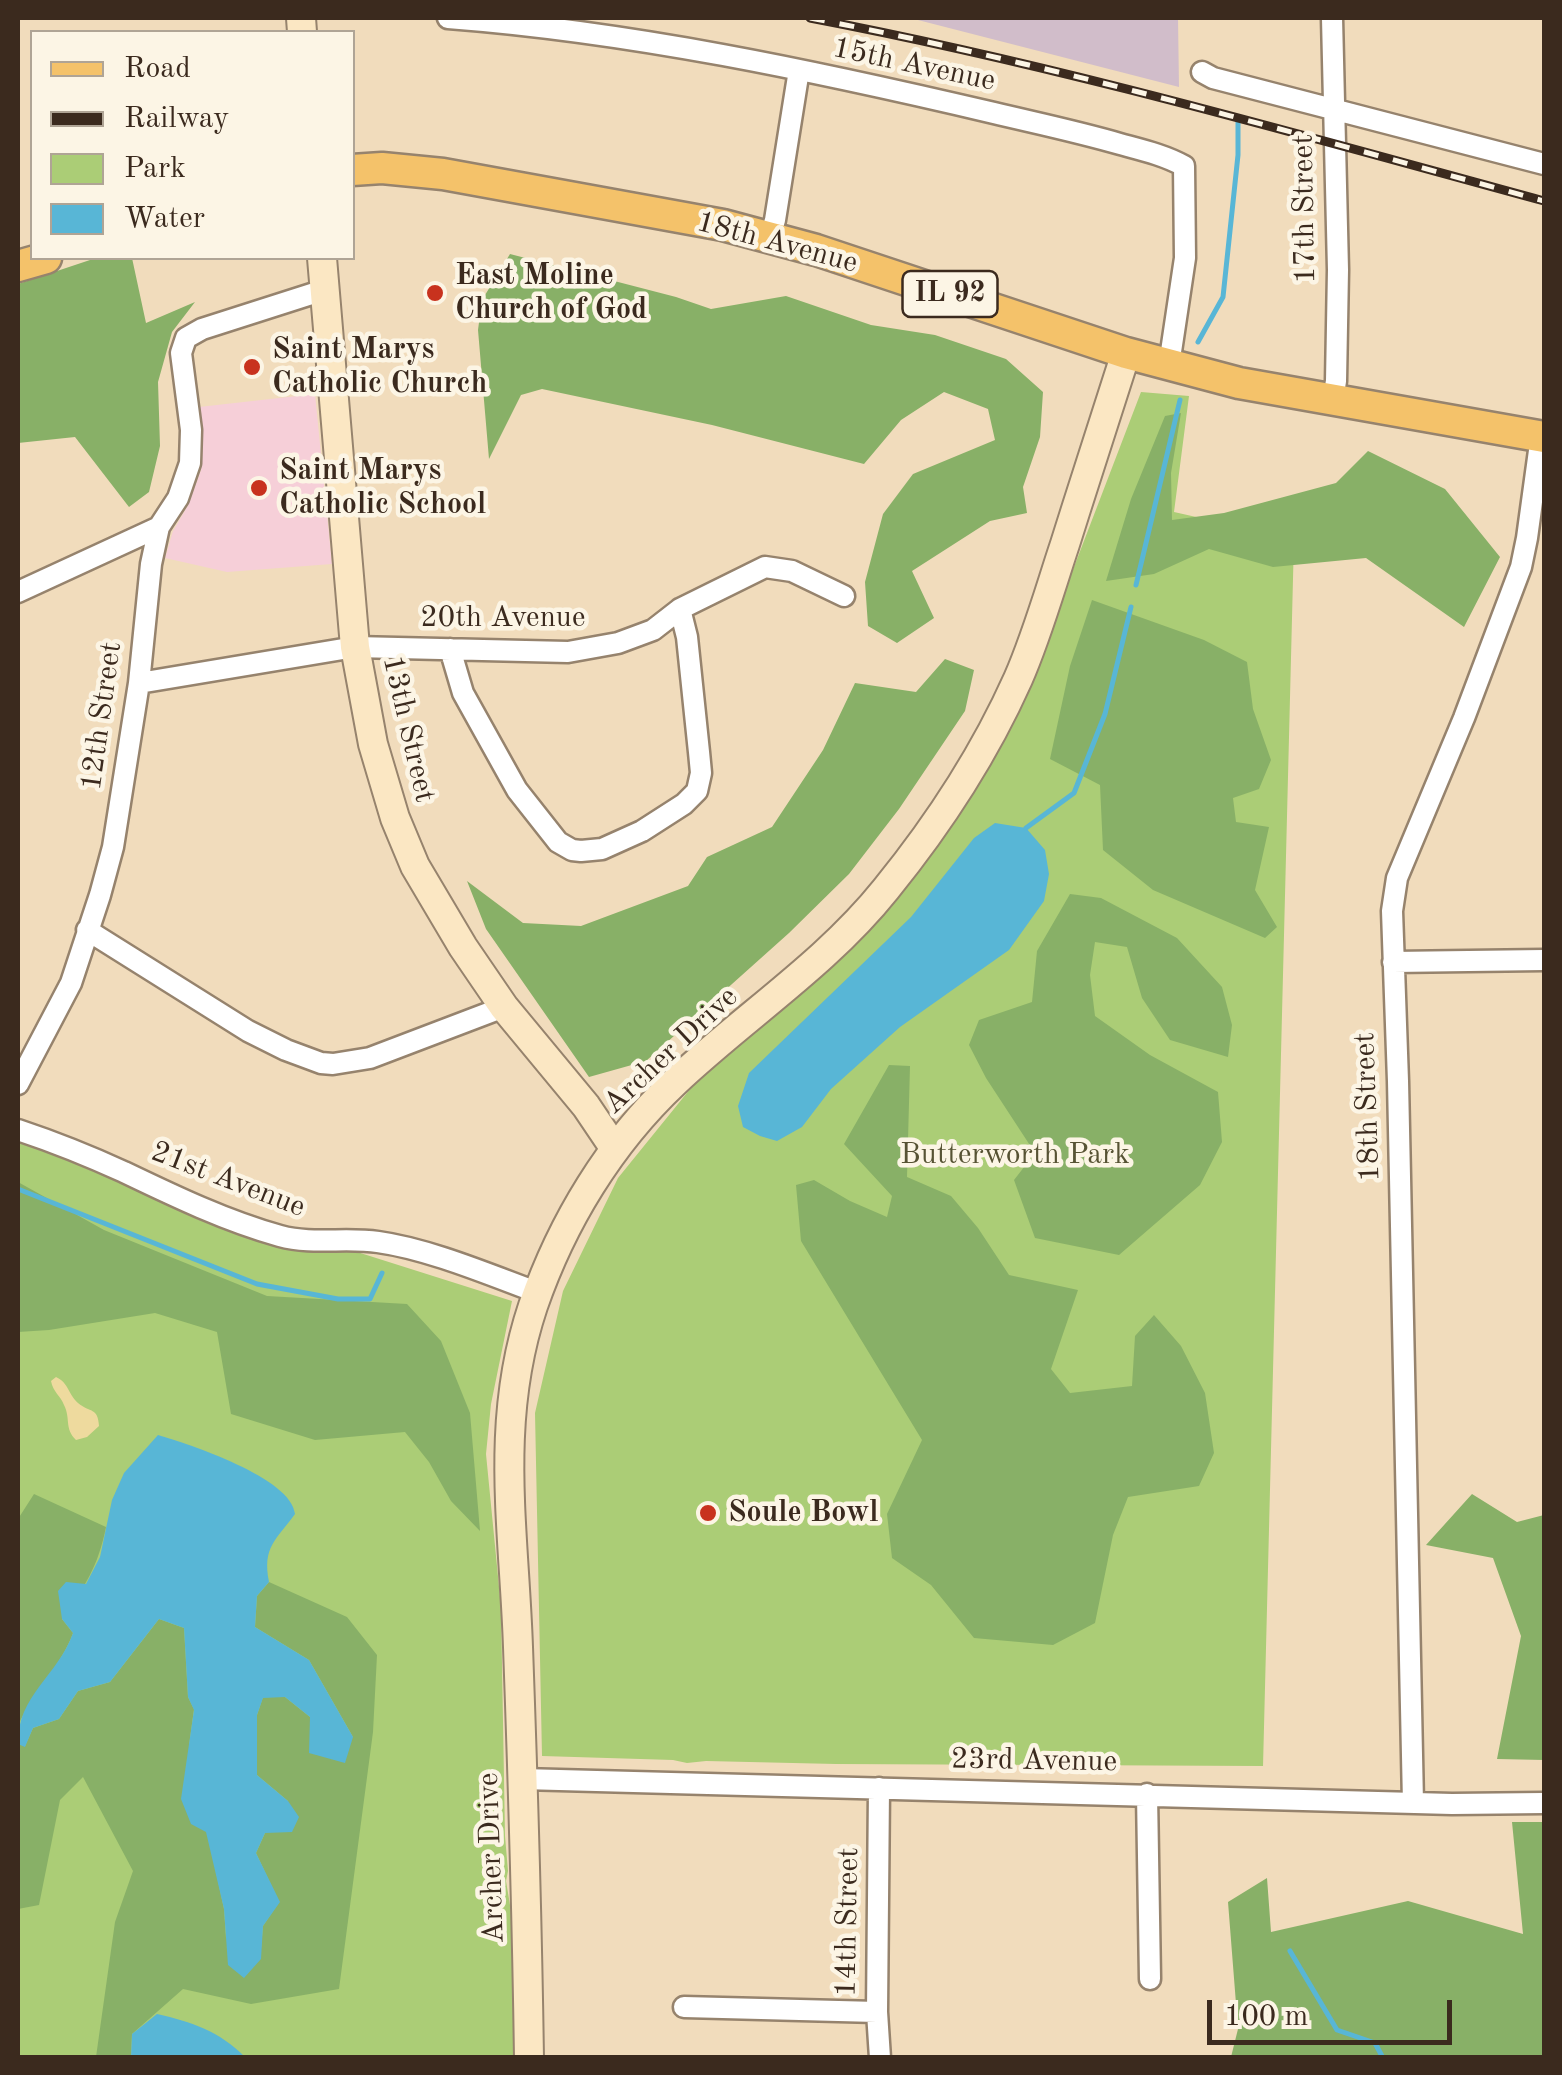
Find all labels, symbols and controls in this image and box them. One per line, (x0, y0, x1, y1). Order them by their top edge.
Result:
legend (30, 30, 355, 260)
street label: 15th Avenue (829, 30, 999, 100)
text: Road (124, 54, 191, 84)
text: Railway (124, 104, 229, 134)
street label: 17th Street (1286, 134, 1324, 284)
text: Park (124, 154, 186, 184)
text: Water (124, 204, 205, 234)
street label: 18th Avenue (693, 204, 861, 282)
place label: East Moline Church of God (455, 258, 647, 328)
road number: IL 92 (902, 271, 998, 317)
marker: East Moline Church of God (424, 282, 446, 304)
place label: Saint Marys Catholic Church (272, 332, 487, 402)
marker: Saint Marys Catholic Church (241, 356, 263, 378)
place label: Saint Marys Catholic School (279, 453, 486, 524)
marker: Saint Marys Catholic School (248, 477, 270, 499)
street label: 20th Avenue (420, 600, 586, 636)
street label: 12th Street (74, 639, 130, 793)
street label: 13th Street (374, 652, 442, 806)
street label: Archer Drive (596, 979, 746, 1123)
street label: 18th Street (1347, 1032, 1389, 1182)
street label: 21st Avenue (146, 1134, 310, 1226)
park label: Butterworth Park (900, 1137, 1130, 1173)
place label: Soule Bowl (728, 1495, 878, 1531)
marker: Soule Bowl (697, 1502, 719, 1524)
street label: 23rd Avenue (950, 1742, 1118, 1780)
street label: Archer Drive (471, 1772, 513, 1944)
street label: 14th Street (829, 1847, 867, 1997)
scale bar (1212, 1980, 1457, 2042)
text: 100 m (1224, 2002, 1308, 2032)

